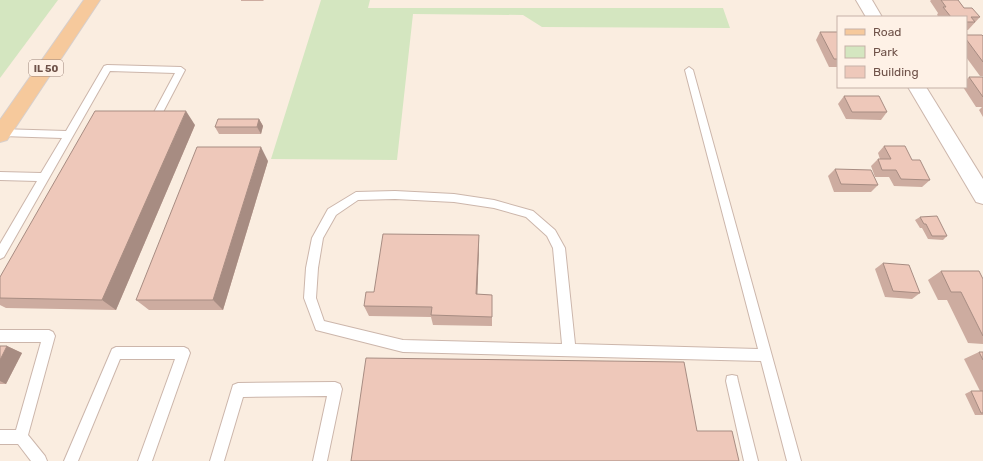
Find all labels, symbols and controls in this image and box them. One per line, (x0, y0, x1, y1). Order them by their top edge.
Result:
legend (837, 16, 967, 88)
text: Road (873, 25, 901, 39)
text: Park (873, 45, 899, 59)
road number: IL 50 (29, 60, 63, 76)
text: Building (873, 65, 919, 79)

